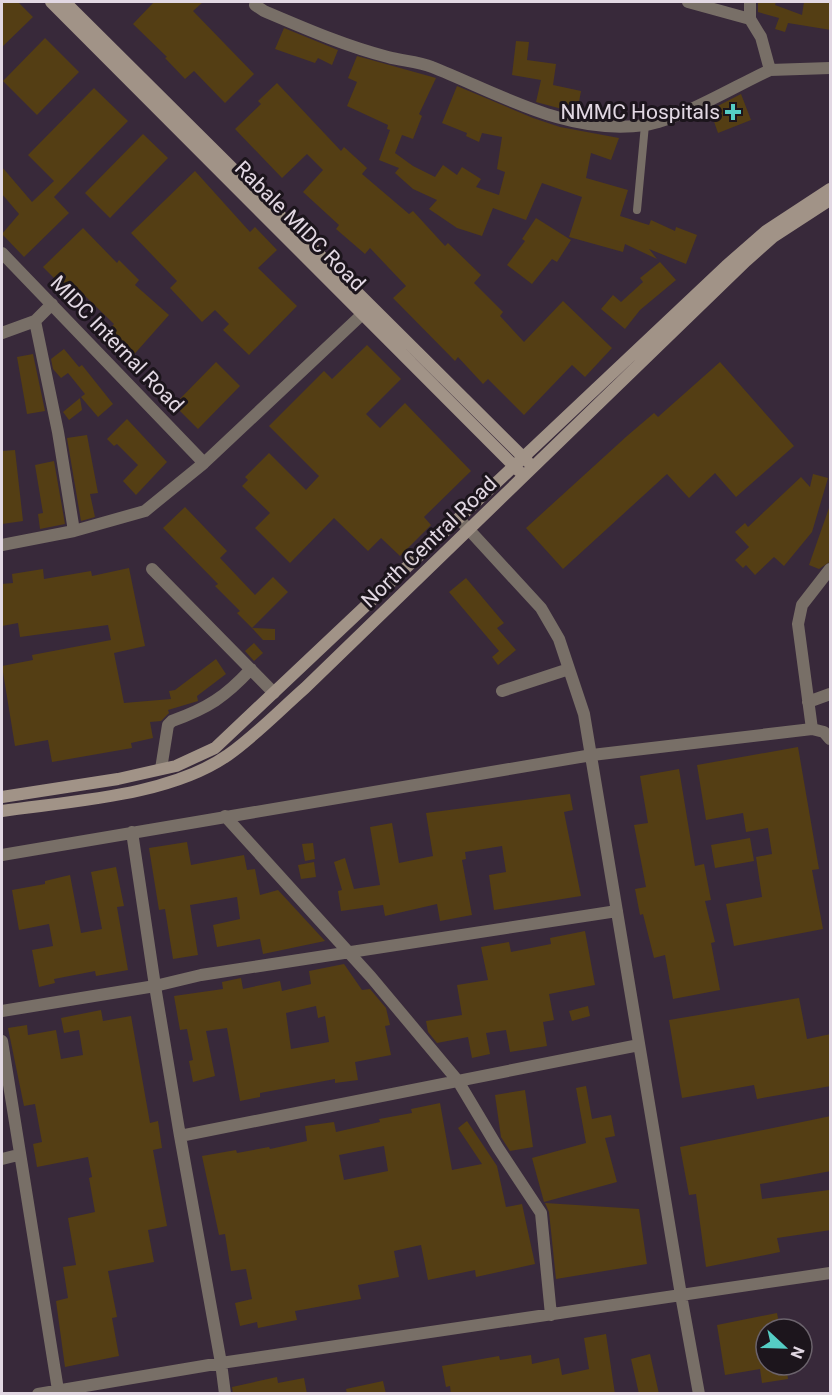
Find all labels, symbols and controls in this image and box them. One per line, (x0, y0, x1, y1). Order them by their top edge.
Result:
place label: NMMC Hospitals (561, 100, 720, 124)
marker: NMMC Hospitals (724, 103, 742, 121)
street label: Rabale MIDC Road (230, 156, 370, 296)
street label: MIDC Internal Road (46, 271, 188, 417)
street label: North Central Road (357, 471, 501, 613)
north arrow (754, 1317, 814, 1377)
text: N (787, 1344, 808, 1361)

